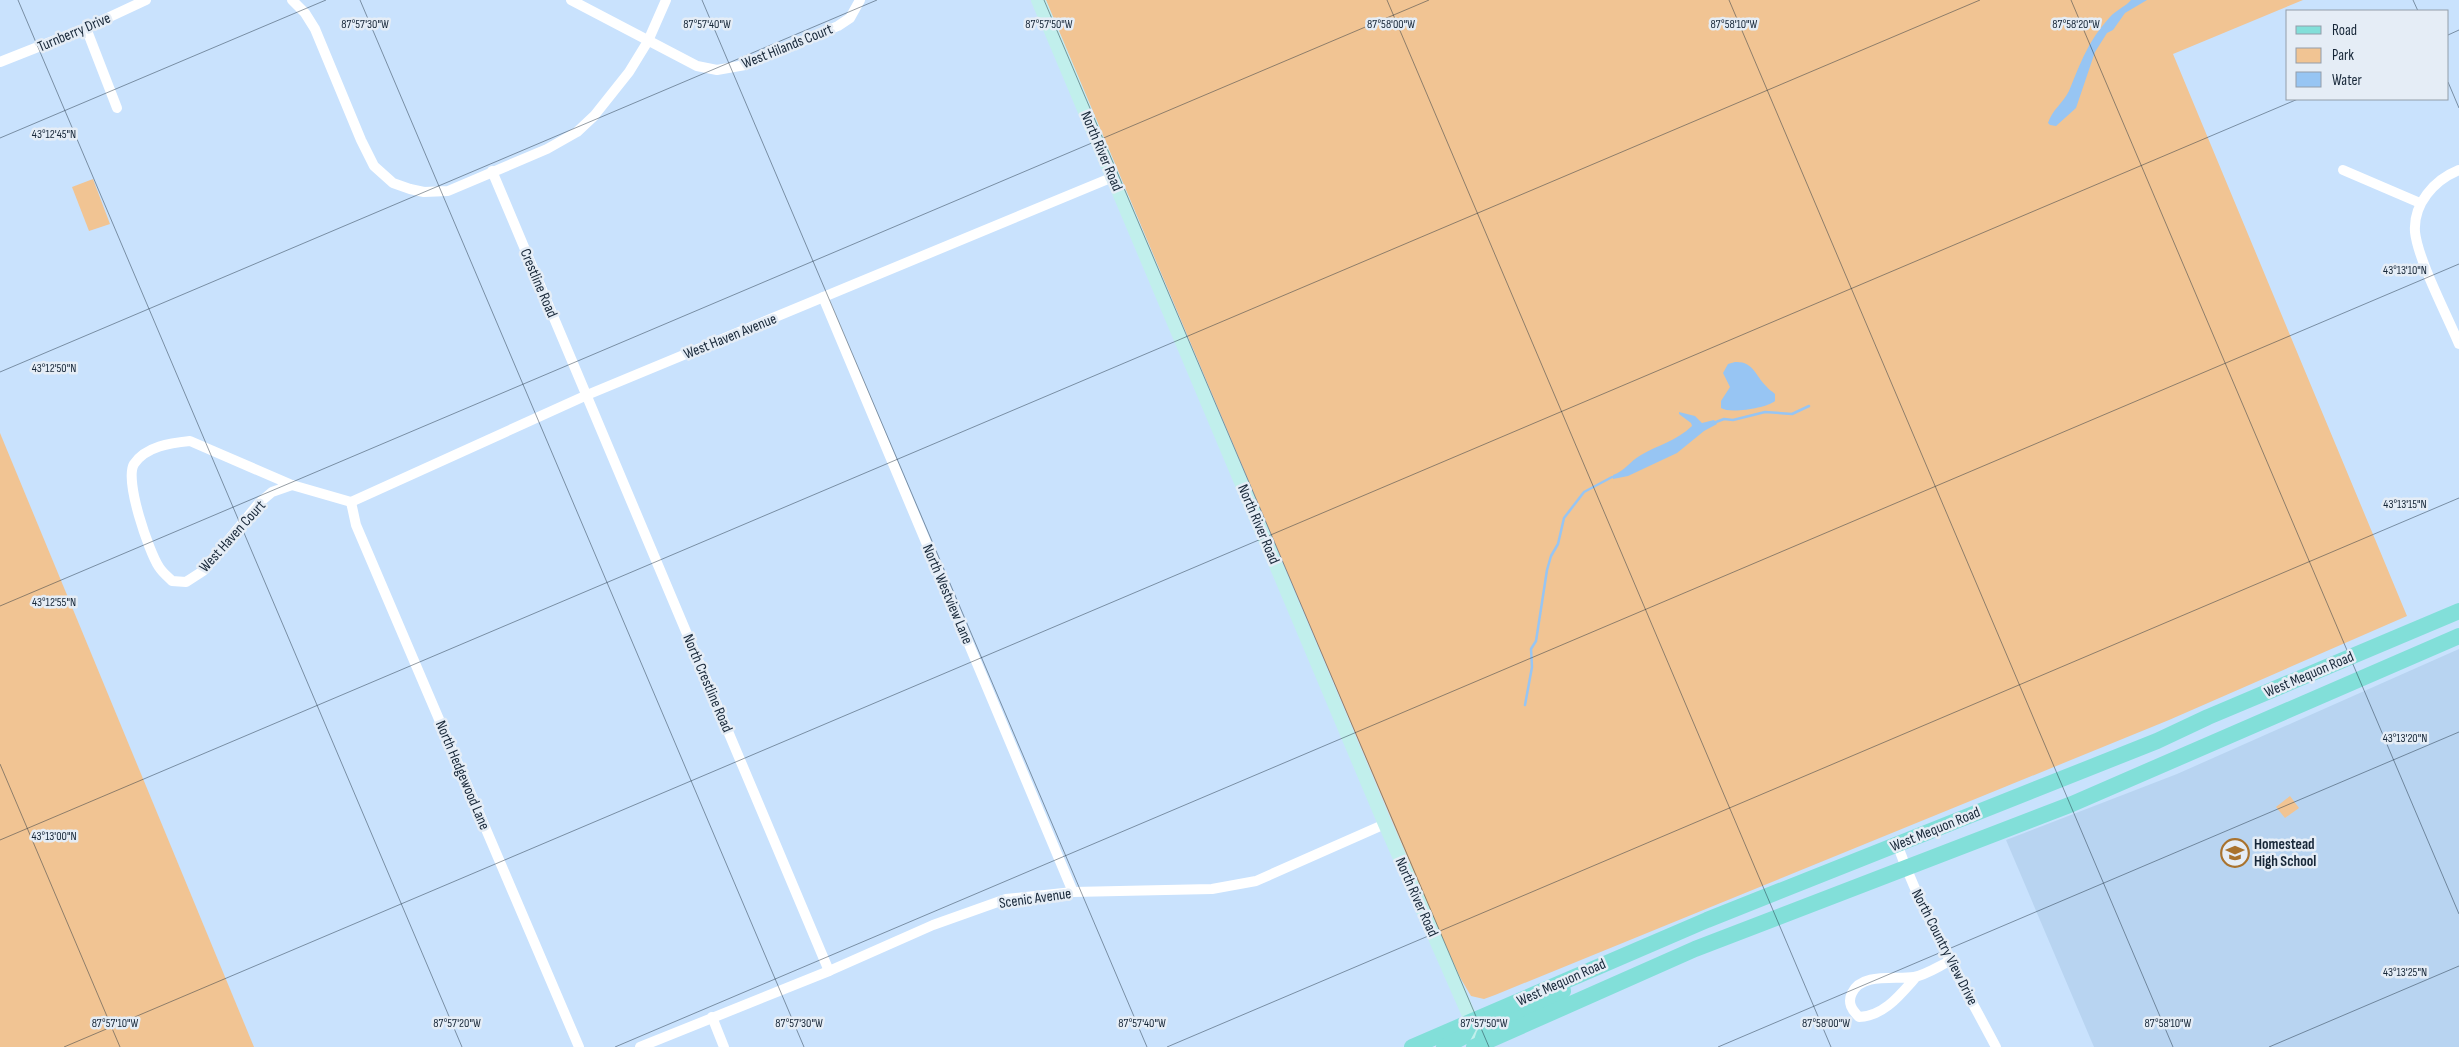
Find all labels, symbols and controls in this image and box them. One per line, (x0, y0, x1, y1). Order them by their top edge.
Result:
street label: Turnberry Drive (35, 9, 114, 56)
legend (2286, 10, 2449, 100)
text: 87°57'30"W (341, 17, 389, 32)
text: 87°57'40"W (683, 17, 731, 32)
text: 87°57'50"W (1025, 17, 1073, 32)
text: 87°58'00"W (1367, 17, 1415, 32)
text: 87°58'10"W (1711, 17, 1758, 32)
text: 87°58'20"W (2052, 17, 2100, 32)
street label: West Hilands Court (739, 20, 836, 73)
text: Road (2332, 21, 2357, 40)
text: Park (2332, 46, 2354, 65)
text: Water (2332, 71, 2363, 90)
street label: North River Road (1076, 108, 1127, 194)
text: 43°12'45"N (32, 127, 76, 142)
street label: Crestline Road (516, 246, 562, 321)
text: 43°13'10"N (2383, 263, 2427, 278)
street label: West Haven Avenue (681, 309, 779, 364)
text: 43°12'50"N (32, 361, 76, 376)
street label: North River Road (1233, 481, 1284, 567)
street label: West Haven Court (195, 496, 270, 576)
text: 43°13'15"N (2383, 497, 2427, 512)
street label: North Westview Lane (918, 541, 977, 647)
text: 43°12'55"N (32, 595, 76, 610)
street label: North Crestline Road (678, 631, 737, 735)
street label: West Mequon Road (2262, 647, 2357, 702)
street label: North Hedgewood Lane (431, 718, 494, 833)
text: 43°13'20"N (2383, 731, 2427, 746)
street label: West Mequon Road (1887, 803, 1983, 856)
text: 43°13'00"N (31, 829, 77, 844)
place label: Homestead High School (2254, 835, 2316, 871)
school or university icon: Homestead High School (2220, 838, 2250, 868)
street label: North River Road (1391, 855, 1442, 940)
street label: Scenic Avenue (998, 884, 1072, 913)
street label: North Country View Drive (1907, 886, 1982, 1008)
street label: West Mequon Road (1514, 954, 1609, 1011)
text: 43°13'25"N (2383, 965, 2427, 980)
text: 87°57'10"W (92, 1016, 139, 1031)
text: 87°57'20"W (433, 1016, 481, 1031)
text: 87°57'30"W (775, 1016, 823, 1031)
text: 87°57'40"W (1118, 1016, 1166, 1031)
text: 87°57'50"W (1460, 1016, 1508, 1031)
text: 87°58'00"W (1802, 1016, 1850, 1031)
text: 87°58'10"W (2145, 1016, 2192, 1031)

